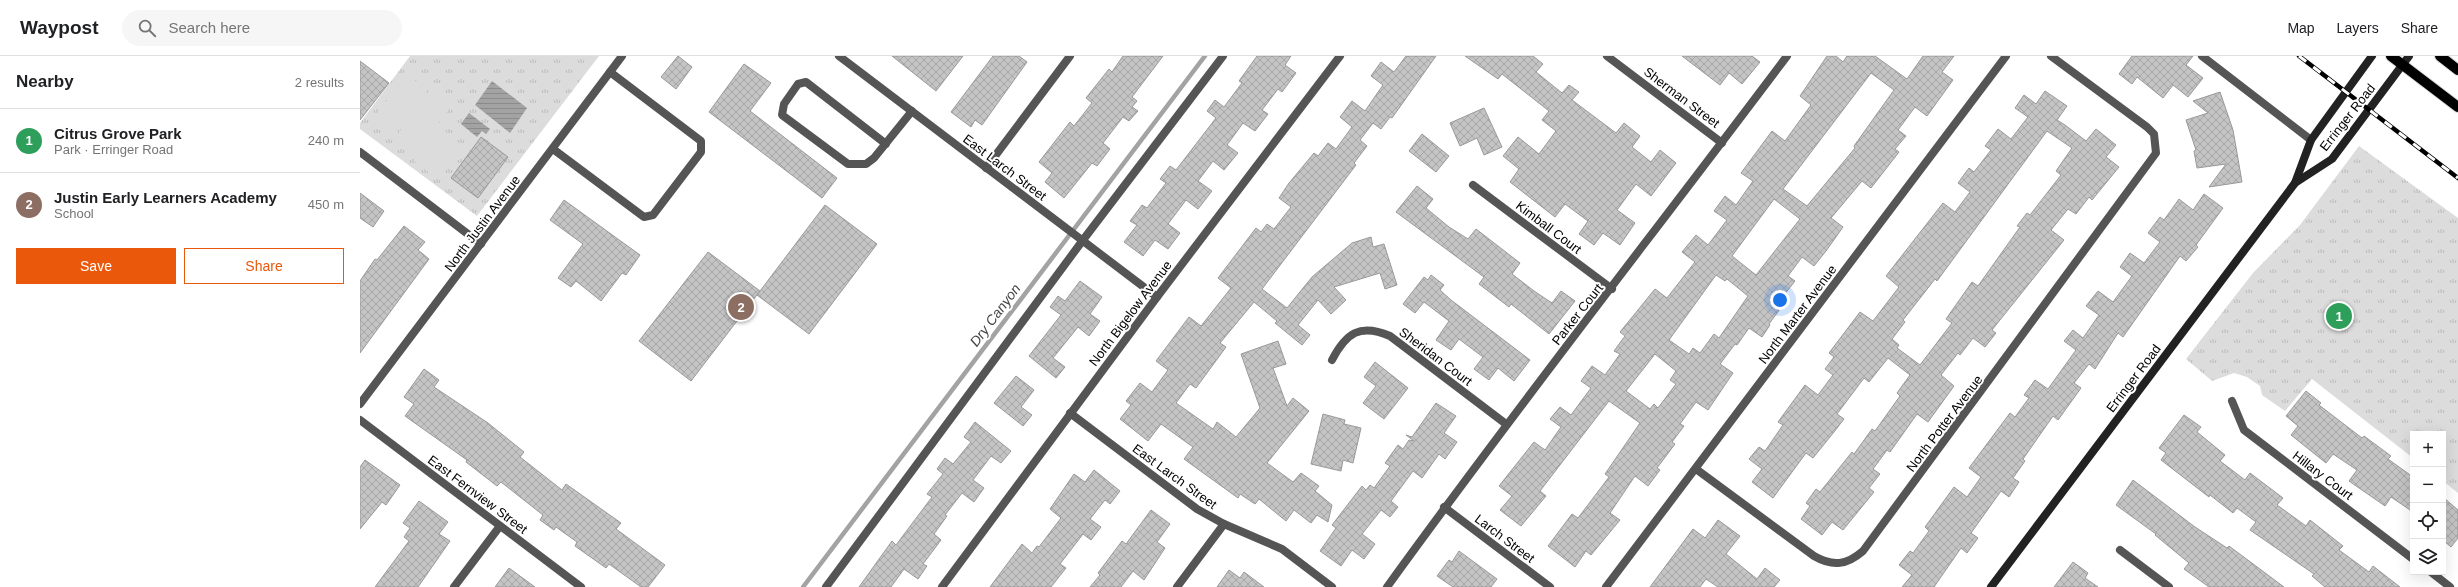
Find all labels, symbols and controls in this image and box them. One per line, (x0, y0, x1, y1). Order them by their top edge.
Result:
search box (122, 10, 402, 46)
text: Waypost (20, 17, 98, 38)
icon: search (136, 17, 158, 39)
text: Search here (168, 19, 250, 36)
text: Map (2287, 20, 2315, 36)
text: Layers (2337, 20, 2379, 36)
text: Share (2401, 20, 2438, 36)
street label: Sherman Street (1641, 64, 1723, 131)
text: Nearby (16, 72, 74, 91)
text: 2 results (295, 75, 344, 90)
street label: Erringer Road (2317, 81, 2378, 154)
text: Citrus Grove Park (54, 125, 182, 142)
street label: East Larch Street (960, 131, 1050, 204)
text: 1 (25, 133, 33, 148)
text: 240 m (308, 133, 344, 148)
text: Park · Erringer Road (54, 142, 173, 157)
street label: North Justin Avenue (441, 172, 523, 274)
text: Justin Early Learners Academy (54, 189, 277, 206)
text: 2 (25, 197, 33, 212)
text: 450 m (308, 197, 344, 212)
street label: Kimball Court (1513, 198, 1585, 257)
text: School (54, 206, 94, 221)
button: Save (16, 248, 176, 284)
button: Share (184, 248, 344, 284)
street label: North Bigelow Avenue (1086, 258, 1175, 369)
street label: North Marter Avenue (1755, 262, 1839, 367)
street label: Parker Court (1549, 280, 1606, 348)
water label: Dry Canyon (966, 281, 1024, 349)
your location (1770, 290, 1790, 310)
pin: 2 (728, 292, 754, 322)
pin: 1 (2326, 301, 2352, 331)
street label: Sheridan Court (1396, 324, 1475, 389)
street label: Erringer Road (2103, 341, 2164, 415)
street label: North Potter Avenue (1903, 372, 1986, 474)
map controls (2410, 431, 2446, 575)
button: + (2410, 431, 2446, 467)
street label: East Larch Street (1130, 441, 1220, 512)
street label: Hillary Court (2290, 448, 2356, 503)
street label: East Fernview Street (425, 452, 531, 537)
button: − (2410, 467, 2446, 503)
button: locate (2410, 503, 2446, 539)
street label: Larch Street (1472, 511, 1538, 566)
button: layers (2410, 539, 2446, 575)

